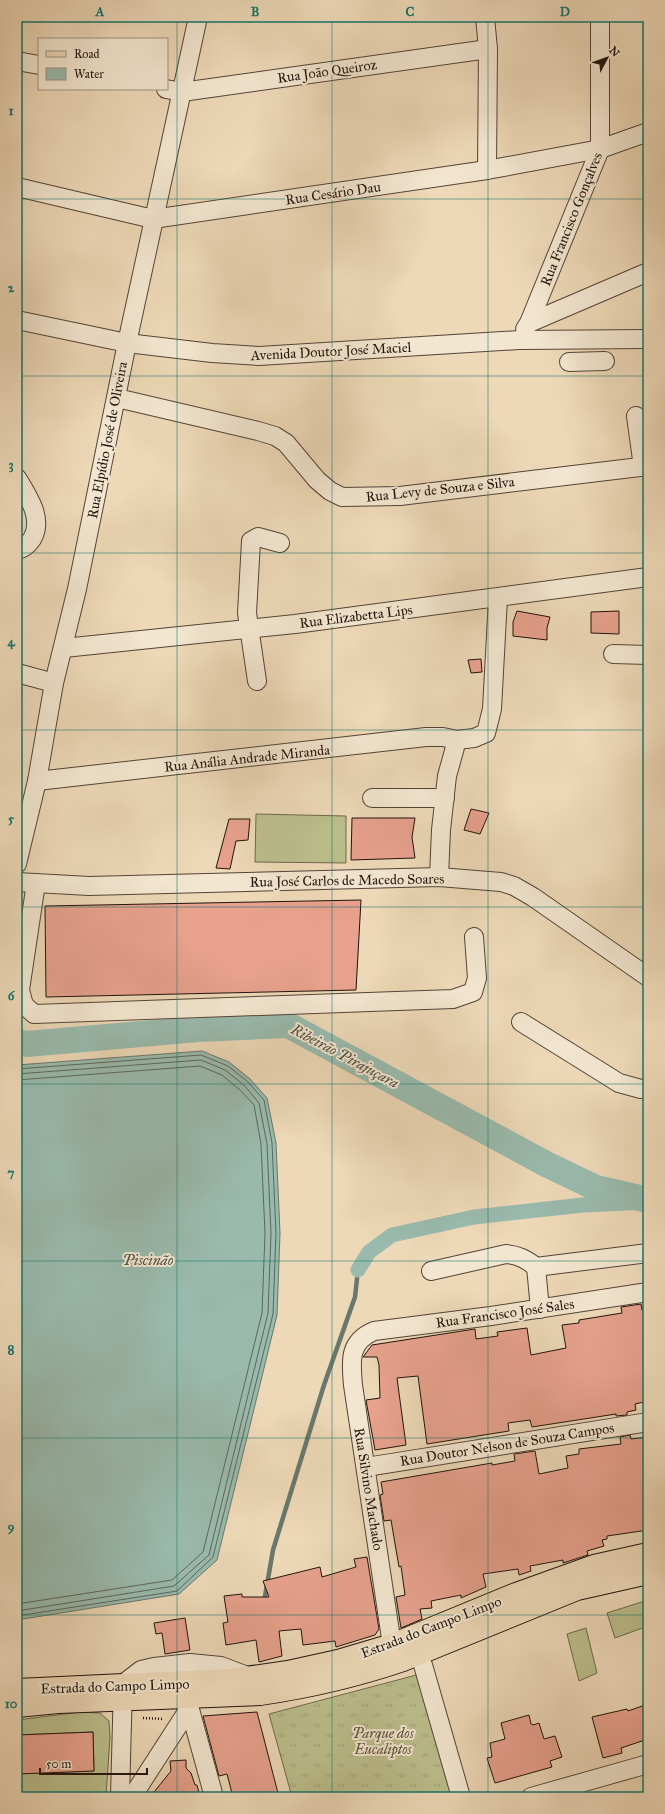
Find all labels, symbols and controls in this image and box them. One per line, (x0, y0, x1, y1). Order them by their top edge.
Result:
text: A (95, 4, 105, 20)
text: B (251, 4, 260, 20)
text: C (406, 4, 415, 20)
text: D (560, 4, 570, 20)
legend (38, 38, 168, 90)
north arrow (587, 38, 627, 78)
text: N (606, 44, 623, 60)
text: Road (74, 47, 100, 61)
street label: Rua João Queiroz (276, 56, 379, 88)
text: Water (74, 67, 104, 81)
text: 1 (8, 103, 14, 119)
street label: Rua Francisco Gonçalves (537, 150, 606, 288)
street label: Rua Cesário Dau (284, 178, 382, 209)
text: 2 (8, 280, 15, 296)
street label: Avenida Doutor José Maciel (249, 339, 412, 365)
street label: Rua Elpídio José de Oliveira (84, 360, 132, 520)
text: 3 (8, 457, 14, 473)
street label: Rua Levy de Souza e Silva (365, 473, 515, 506)
street label: Rua Elizabetta Lips (298, 601, 414, 632)
text: 4 (7, 634, 15, 650)
street label: Rua Anália Andrade Miranda (163, 741, 331, 776)
text: 5 (8, 811, 15, 827)
street label: Rua José Carlos de Macedo Soares (250, 870, 444, 892)
text: 6 (8, 988, 16, 1004)
water label: Ribeirão Pirajuçara (287, 1020, 402, 1092)
text: 7 (8, 1165, 15, 1181)
water label: Piscinão (123, 1251, 174, 1269)
street label: Rua Francisco José Sales (435, 1295, 576, 1333)
text: 8 (8, 1342, 15, 1358)
street label: Rua Doutor Nelson de Souza Campos (399, 1419, 615, 1470)
street label: Rua Silvino Machado (350, 1426, 387, 1552)
text: 9 (8, 1519, 15, 1535)
street label: Estrada do Campo Limpo (359, 1593, 504, 1662)
street label: Estrada do Campo Limpo (40, 1675, 190, 1698)
text: 10 (5, 1696, 18, 1712)
park label: Parque dos Eucaliptos (352, 1725, 415, 1759)
scale bar (40, 1750, 147, 1776)
text: 50 m (46, 1757, 71, 1771)

